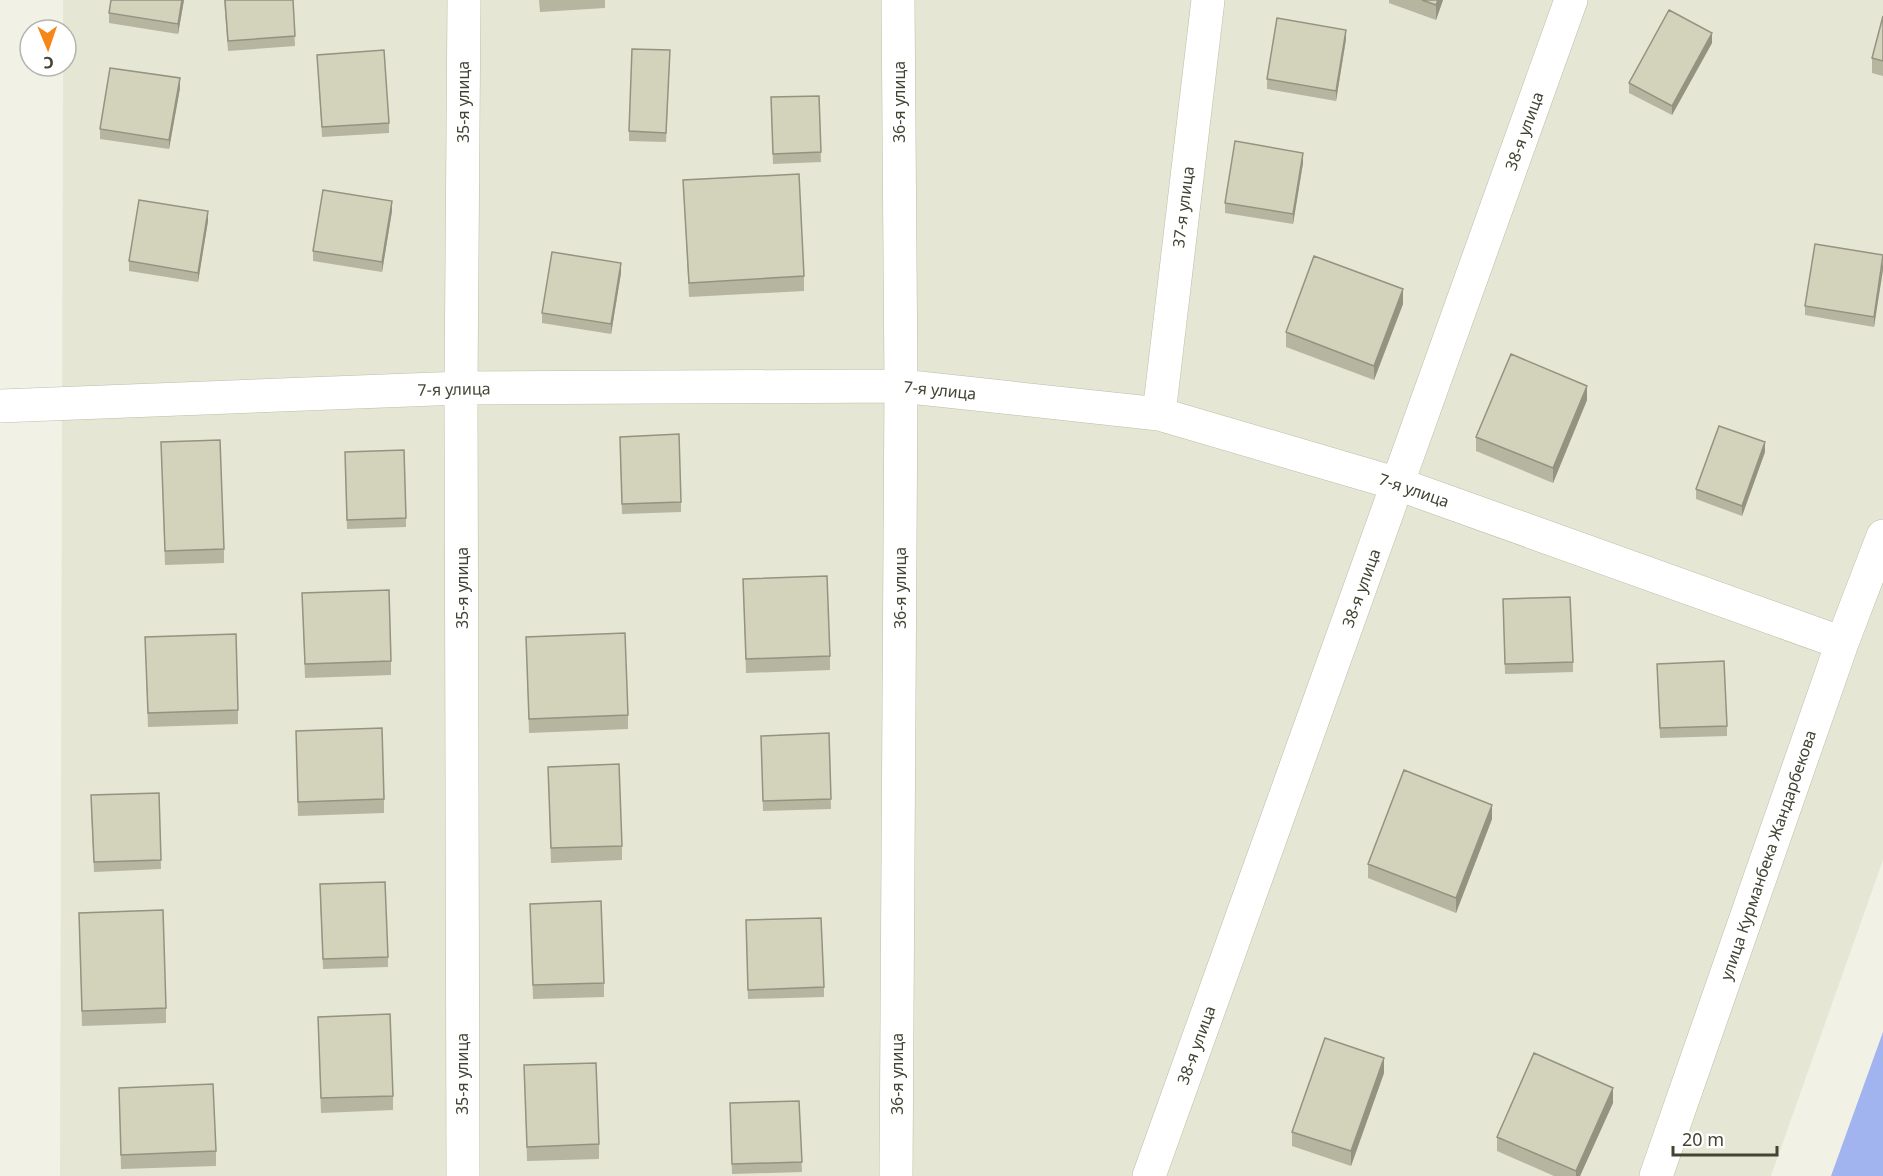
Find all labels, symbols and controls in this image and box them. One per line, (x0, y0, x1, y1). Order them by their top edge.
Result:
north arrow (18, 18, 78, 78)
text: С (43, 52, 54, 74)
street label: 35-я улица (452, 61, 474, 143)
street label: 36-я улица (888, 61, 910, 143)
street label: 38-я улица (1500, 89, 1548, 173)
street label: 37-я улица (1167, 165, 1199, 249)
street label: 7-я улица (903, 375, 977, 405)
street label: 7-я улица (417, 377, 491, 401)
street label: 7-я улица (1376, 468, 1452, 512)
street label: 38-я улица (1337, 546, 1385, 630)
street label: 35-я улица (451, 547, 473, 629)
street label: 36-я улица (889, 547, 911, 629)
street label: улица Курманбека Жандарбекова (1715, 727, 1821, 983)
street label: 38-я улица (1172, 1003, 1220, 1087)
street label: 35-я улица (451, 1033, 473, 1115)
street label: 36-я улица (886, 1033, 908, 1115)
scale bar (1673, 1119, 1776, 1157)
text: 20 m (1682, 1127, 1724, 1151)

